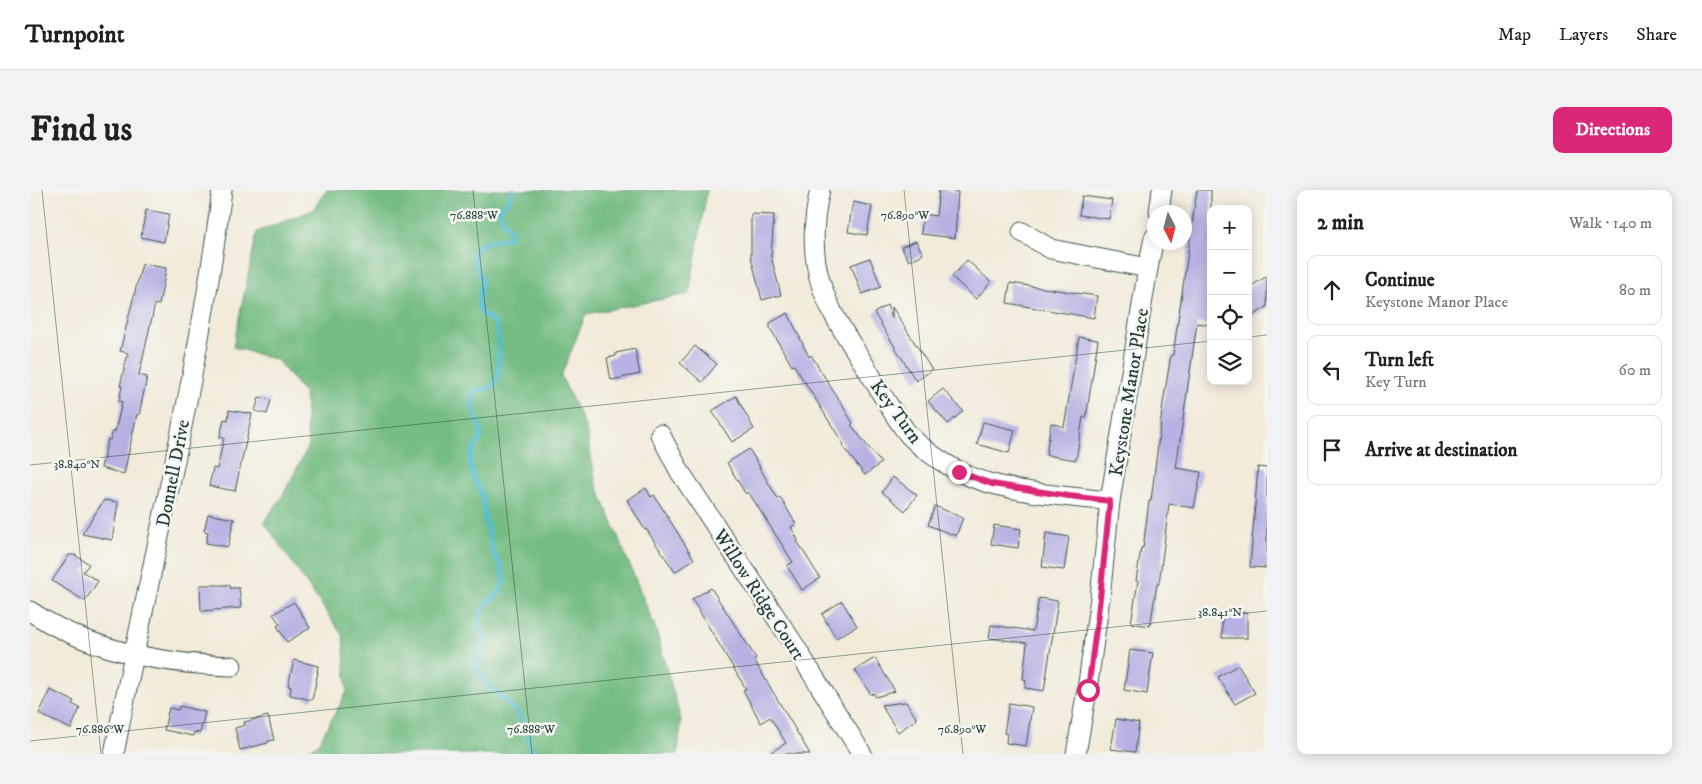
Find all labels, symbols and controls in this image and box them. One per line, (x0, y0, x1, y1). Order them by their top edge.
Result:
text: Turnpoint (25, 20, 124, 50)
text: Map (1498, 24, 1531, 46)
text: Layers (1559, 24, 1608, 46)
text: Share (1636, 24, 1677, 46)
button: Directions (1553, 107, 1672, 153)
text: Find us (30, 108, 132, 152)
north arrow (1147, 205, 1192, 250)
map controls (1207, 205, 1252, 385)
button: + (1207, 205, 1252, 250)
text: 76.888°W (450, 208, 499, 223)
text: 76.890°W (881, 208, 930, 223)
text: 2 min (1317, 210, 1364, 236)
text: Walk · 140 m (1569, 213, 1652, 233)
button: − (1207, 250, 1252, 295)
text: Continue (1365, 269, 1435, 292)
icon: ahead (1318, 276, 1346, 304)
text: 80 m (1619, 280, 1651, 300)
text: Keystone Manor Place (1365, 292, 1508, 312)
button: locate (1207, 295, 1252, 340)
street label: Keystone Manor Place (1105, 306, 1154, 478)
button: layers (1207, 340, 1252, 385)
text: Turn left (1365, 349, 1434, 372)
icon: left (1318, 356, 1346, 384)
text: 60 m (1619, 360, 1651, 380)
text: Key Turn (1365, 372, 1427, 392)
street label: Key Turn (865, 375, 927, 448)
street label: Donnell Drive (152, 418, 195, 529)
icon: arrive (1318, 436, 1346, 464)
text: Arrive at destination (1365, 439, 1517, 462)
text: 38.840°N (54, 457, 100, 472)
route end (948, 461, 971, 484)
street label: Willow Ridge Court (707, 524, 810, 665)
text: 38.841°N (1198, 605, 1242, 620)
route start (1077, 679, 1100, 702)
text: 76.886°W (76, 722, 125, 737)
text: 76.888°W (507, 722, 556, 737)
text: 76.890°W (938, 722, 987, 737)

